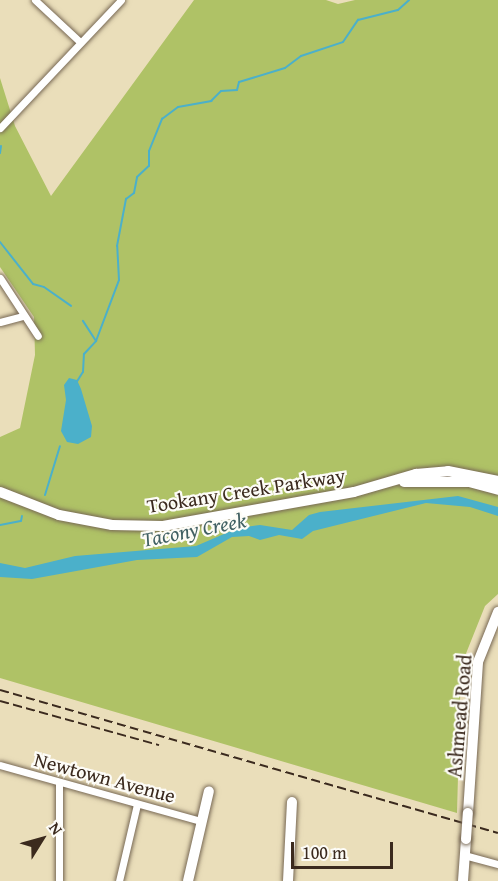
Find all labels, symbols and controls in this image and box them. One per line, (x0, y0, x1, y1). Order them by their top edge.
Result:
street label: Tookany Creek Parkway (145, 462, 347, 518)
water label: Tacony Creek (140, 508, 248, 552)
street label: Ashmead Road (442, 653, 476, 779)
street label: Newtown Avenue (32, 747, 178, 807)
north arrow (12, 809, 72, 869)
text: N (44, 817, 69, 840)
scale bar (294, 830, 396, 868)
text: 100 m (302, 839, 347, 866)

